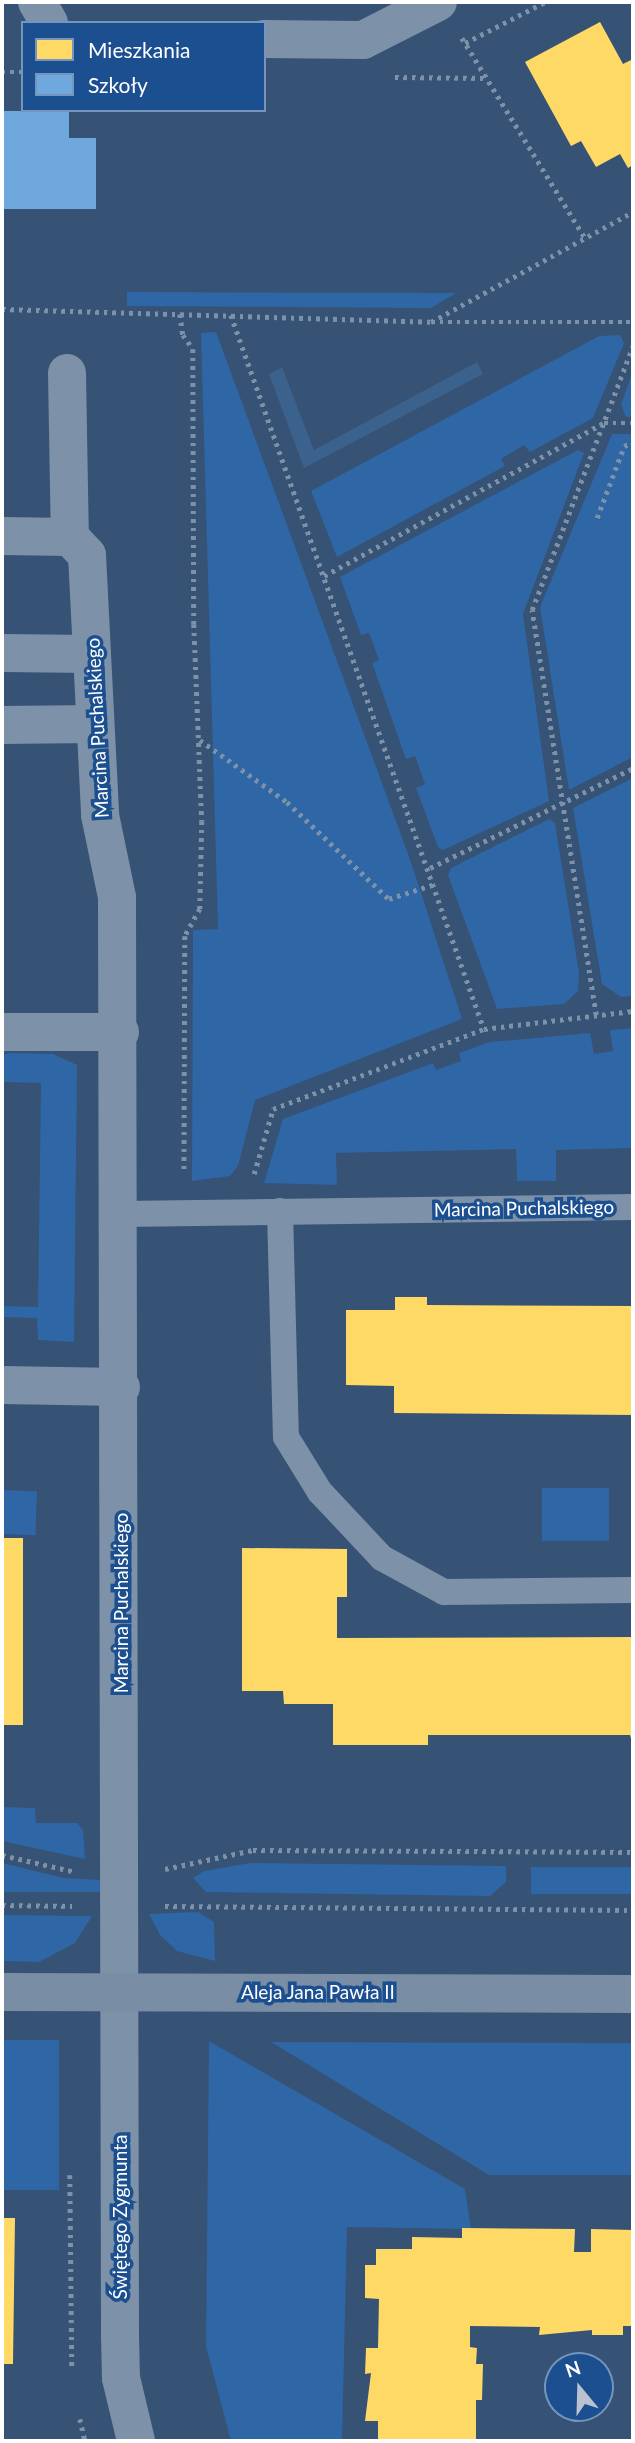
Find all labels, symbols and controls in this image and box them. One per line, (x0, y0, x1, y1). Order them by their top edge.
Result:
legend (21, 21, 266, 112)
text: Mieszkania (88, 37, 190, 62)
text: Szkoły (88, 72, 148, 97)
street label: Marcina Puchalskiego (81, 637, 113, 819)
street label: Marcina Puchalskiego (434, 1195, 614, 1221)
street label: Marcina Puchalskiego (110, 1513, 132, 1693)
street label: Aleja Jana Pawła II (241, 1981, 395, 2003)
street label: Świętego Zygmunta (109, 2135, 131, 2299)
north arrow (544, 2352, 614, 2422)
text: N (562, 2355, 583, 2382)

